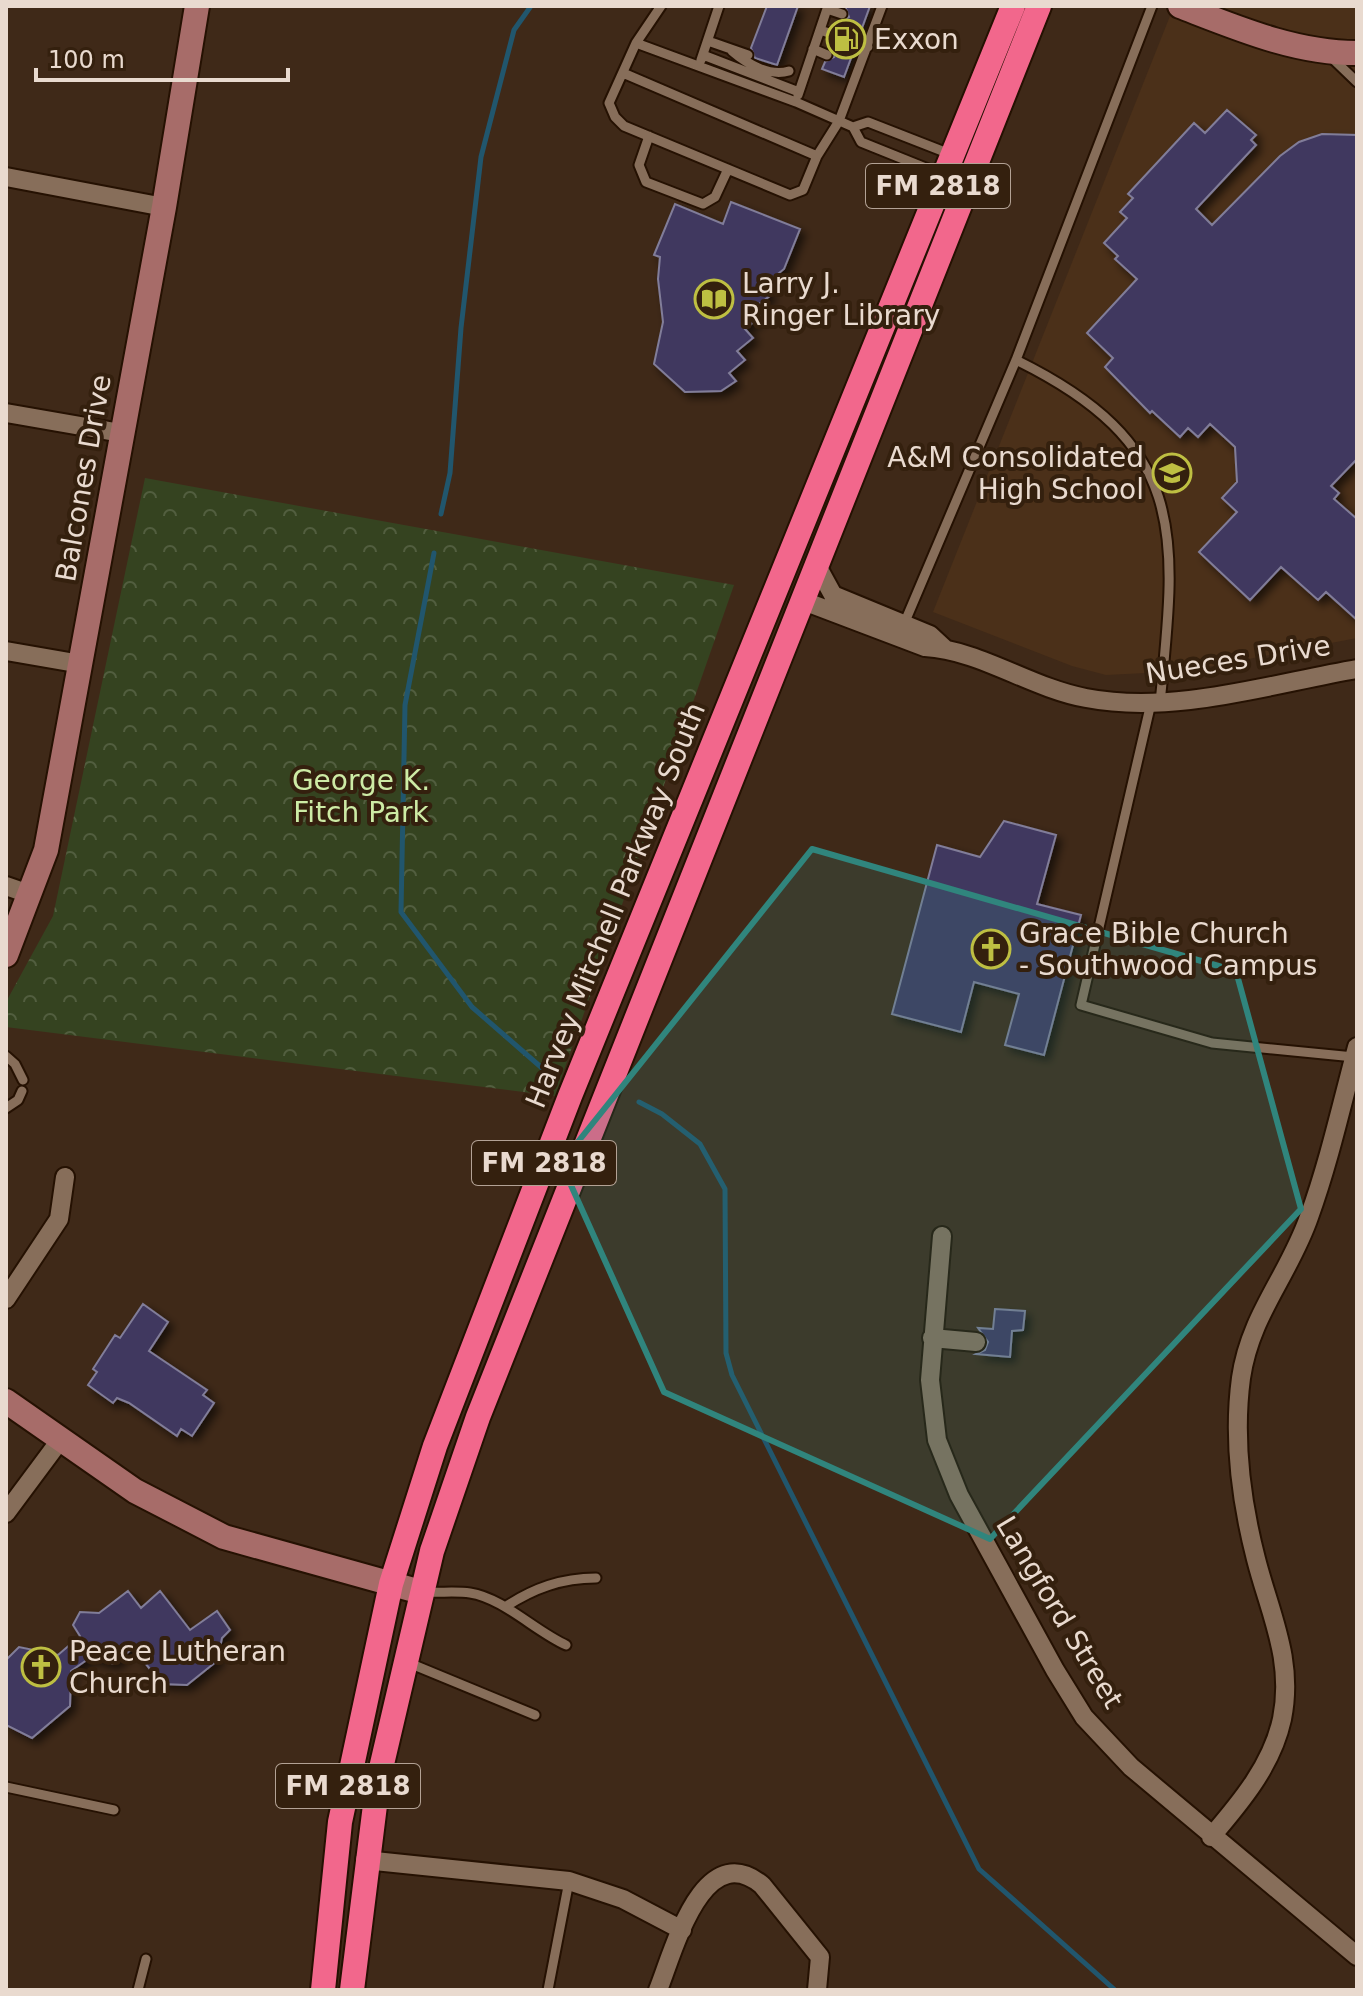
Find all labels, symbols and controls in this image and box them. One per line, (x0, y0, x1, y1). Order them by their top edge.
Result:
fuel station icon: Exxon (825, 18, 867, 60)
place label: Exxon (874, 23, 959, 56)
scale bar (36, 32, 288, 82)
text: 100 m (48, 46, 125, 74)
road number: FM 2818 (866, 164, 1010, 208)
place label: Larry J. Ringer Library (742, 267, 940, 332)
library icon: Larry J. Ringer Library (693, 278, 735, 320)
street label: Balcones Drive (49, 372, 118, 584)
place label: A&M Consolidated High School (887, 441, 1144, 506)
school or university icon: A&M Consolidated High School (1151, 452, 1193, 494)
street label: Nueces Drive (1143, 629, 1333, 690)
street label: Harvey Mitchell Parkway South (519, 698, 712, 1113)
park label: George K. Fitch Park (292, 764, 430, 829)
place label: Grace Bible Church - Southwood Campus (1019, 917, 1317, 982)
church icon: Grace Bible Church - Southwood Campus (970, 928, 1012, 970)
road number: FM 2818 (472, 1141, 616, 1185)
street label: Langford Street (989, 1510, 1130, 1714)
place label: Peace Lutheran Church (69, 1635, 286, 1700)
church icon: Peace Lutheran Church (20, 1646, 62, 1688)
road number: FM 2818 (276, 1764, 420, 1808)

